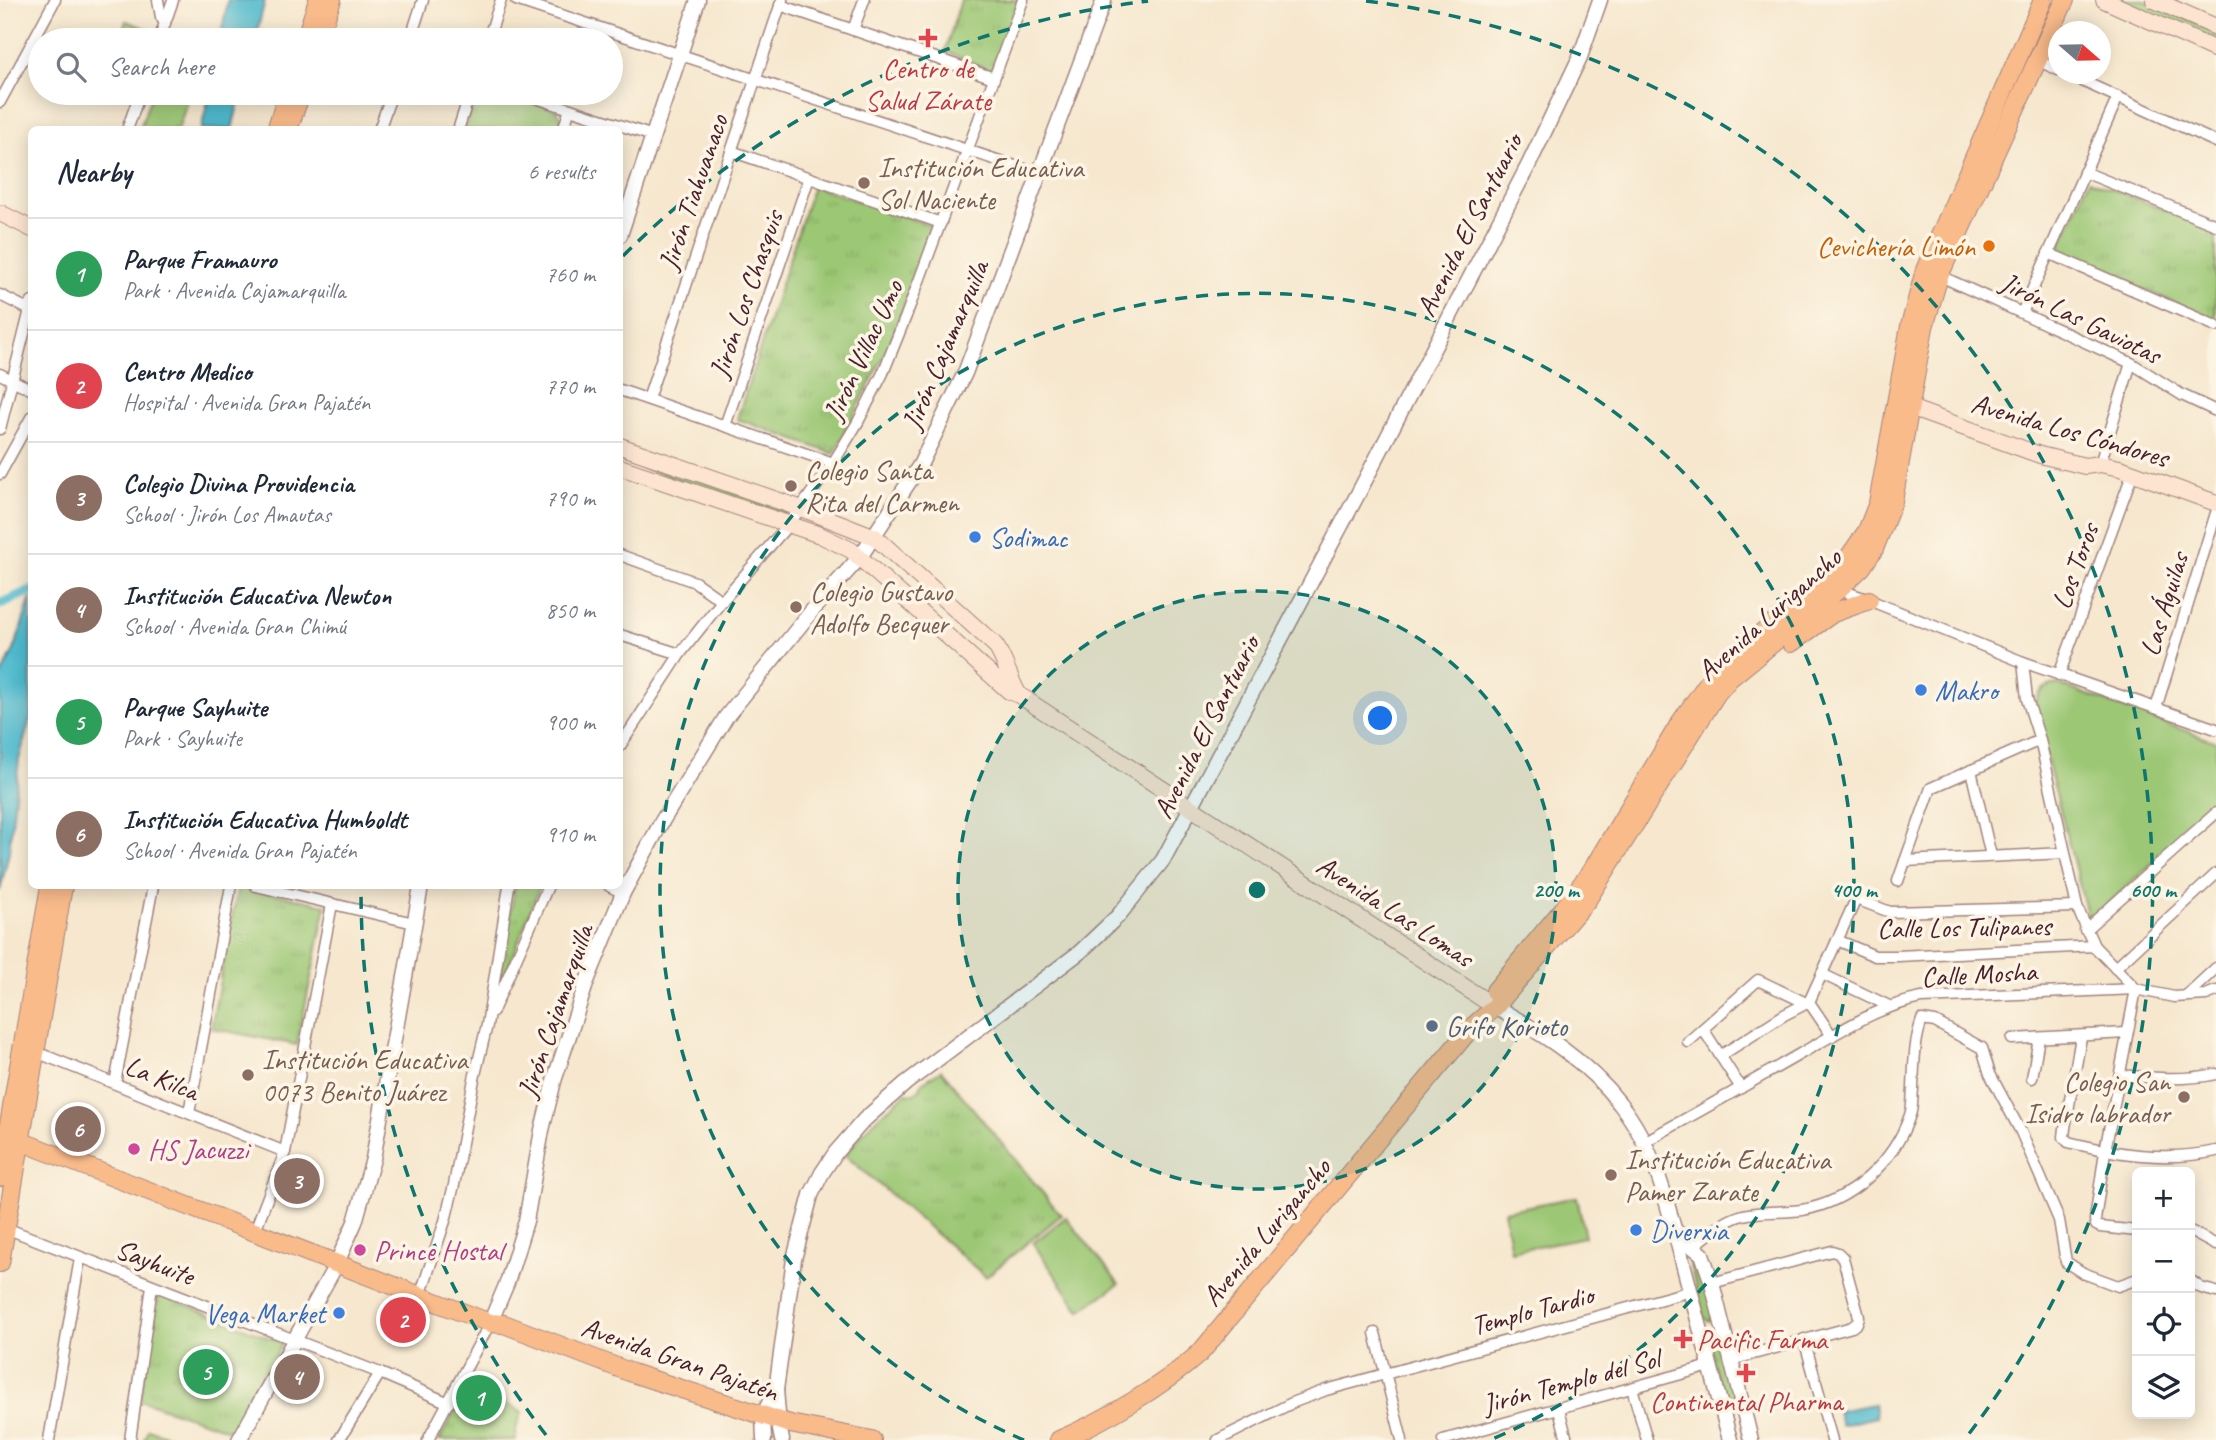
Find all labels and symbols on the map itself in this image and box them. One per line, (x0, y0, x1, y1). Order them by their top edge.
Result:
north arrow (2048, 21, 2111, 84)
marker: Centro de Salud Zárate (918, 28, 938, 48)
place label: Centro de Salud Zárate (865, 51, 993, 118)
street label: Jirón Tiahuanaco (649, 108, 737, 276)
street label: Avenida El Santuario (1408, 125, 1531, 322)
place label: Institución Educativa Sol Naciente (878, 150, 1085, 217)
marker: Institución Educativa Sol Naciente (856, 175, 872, 191)
street label: Jirón Los Chasquis (700, 204, 792, 384)
place label: Cevichería Limón (1817, 229, 1976, 264)
marker: Cevichería Limón (1981, 238, 1997, 254)
street label: Jirón Cajamarquilla (893, 253, 997, 437)
street label: Jirón Las Gaviotas (1994, 263, 2169, 373)
street label: Jirón Villac Umo (815, 273, 912, 427)
street label: Avenida Los Cóndores (1968, 385, 2175, 475)
place label: Colegio Santa Rita del Carmen (805, 453, 960, 520)
marker: Colegio Santa Rita del Carmen (783, 478, 799, 494)
street label: Los Toros (2043, 516, 2107, 613)
place label: Sodimac (989, 520, 1069, 555)
marker: Sodimac (967, 529, 983, 545)
street label: Avenida Lurigancho (1690, 539, 1850, 688)
street label: Las Águilas (2132, 546, 2197, 660)
place label: Colegio Gustavo Adolfo Becquer (810, 574, 954, 641)
marker: Colegio Gustavo Adolfo Becquer (788, 599, 804, 615)
street label: Avenida El Santuario (1145, 627, 1268, 824)
place label: Makro (1935, 673, 2001, 708)
marker: Makro (1913, 682, 1929, 698)
your location (1363, 701, 1397, 735)
street label: Avenida Las Lomas (1310, 847, 1482, 976)
text: 200 m (1533, 877, 1581, 903)
text: 400 m (1831, 877, 1879, 903)
text: 600 m (2130, 877, 2178, 903)
centre of rings (1245, 878, 1269, 902)
street label: Calle Los Tulipanes (1877, 908, 2054, 946)
street label: Jirón Cajamarquilla (508, 918, 602, 1104)
street label: Calle Mosha (1920, 953, 2039, 995)
place label: Grifo Korioto (1446, 1009, 1569, 1044)
marker: Grifo Korioto (1424, 1018, 1440, 1034)
place label: Institución Educativa 0073 Benito Juárez (262, 1042, 469, 1109)
street label: La Kilca (120, 1048, 206, 1109)
place label: Colegio San Isidro labrador (2025, 1064, 2172, 1131)
marker: Institución Educativa 0073 Benito Juárez (240, 1067, 256, 1083)
marker: Colegio San Isidro labrador (2176, 1089, 2192, 1105)
pin: 6 (55, 1103, 101, 1155)
place label: HS Jacuzzi (148, 1132, 252, 1167)
marker: HS Jacuzzi (126, 1141, 142, 1157)
place label: Institución Educativa Pamer Zarate (1625, 1142, 1832, 1209)
street label: Avenida Lurigancho (1194, 1149, 1339, 1313)
pin: 3 (274, 1155, 320, 1207)
marker: Institución Educativa Pamer Zarate (1603, 1167, 1619, 1183)
place label: Diverxia (1650, 1213, 1729, 1248)
marker: Diverxia (1628, 1222, 1644, 1238)
street label: Sayhuite (111, 1231, 201, 1294)
place label: Prince Hostal (374, 1233, 508, 1268)
marker: Prince Hostal (352, 1242, 368, 1258)
street label: Templo Tardio (1467, 1276, 1600, 1343)
pin: 2 (380, 1294, 426, 1346)
place label: Vega Market (205, 1296, 328, 1331)
marker: Vega Market (331, 1305, 347, 1321)
street label: Avenida Gran Pajatén (577, 1309, 784, 1409)
place label: Pacific Farma (1697, 1322, 1829, 1357)
marker: Pacific Farma (1675, 1331, 1691, 1347)
street label: Jirón Templo del Sol (1477, 1339, 1668, 1422)
pin: 5 (183, 1346, 229, 1398)
pin: 4 (274, 1351, 320, 1403)
marker: Continental Pharma (1738, 1365, 1754, 1381)
pin: 1 (456, 1372, 502, 1424)
place label: Continental Pharma (1650, 1384, 1845, 1419)

